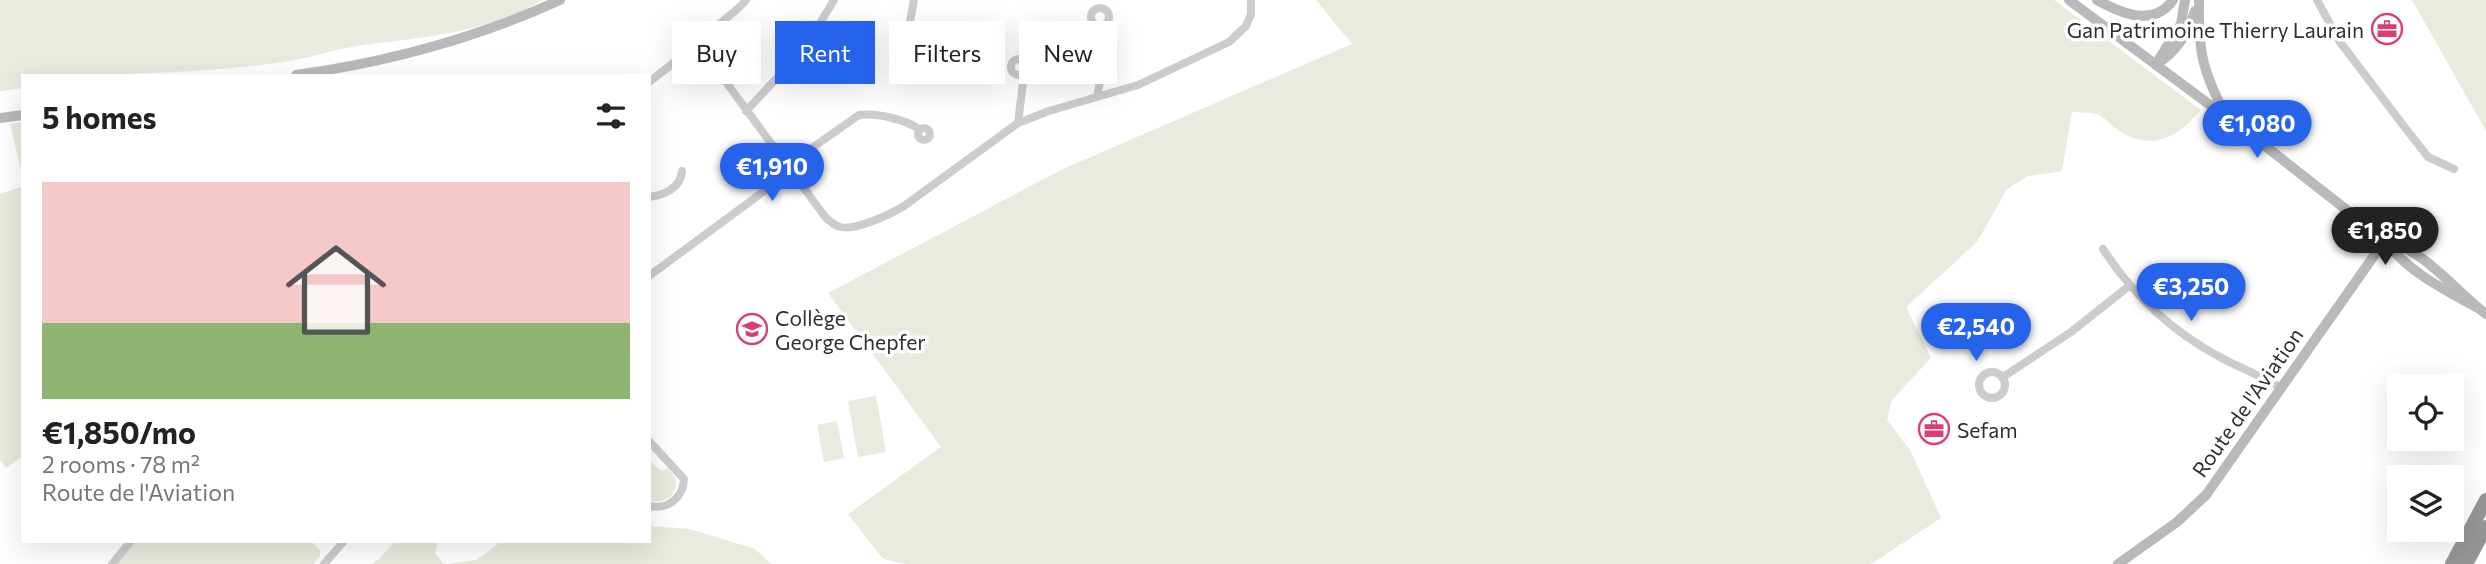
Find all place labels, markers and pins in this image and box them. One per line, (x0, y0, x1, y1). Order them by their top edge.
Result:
office icon: Gan Patrimoine Thierry Laurain (2370, 12, 2404, 46)
place label: Gan Patrimoine Thierry Laurain (2067, 17, 2364, 42)
pin: €1,080 (2200, 100, 2314, 160)
pin: €1,910 (715, 144, 829, 203)
pin: €1,850 (2328, 208, 2442, 267)
pin: €3,250 (2134, 264, 2248, 323)
pin: €2,540 (1919, 304, 2033, 363)
place label: Collège George Chepfer (775, 305, 926, 354)
school or university icon: Collège George Chepfer (735, 312, 769, 346)
office icon: Sefam (1917, 412, 1951, 446)
place label: Sefam (1957, 417, 2018, 442)

